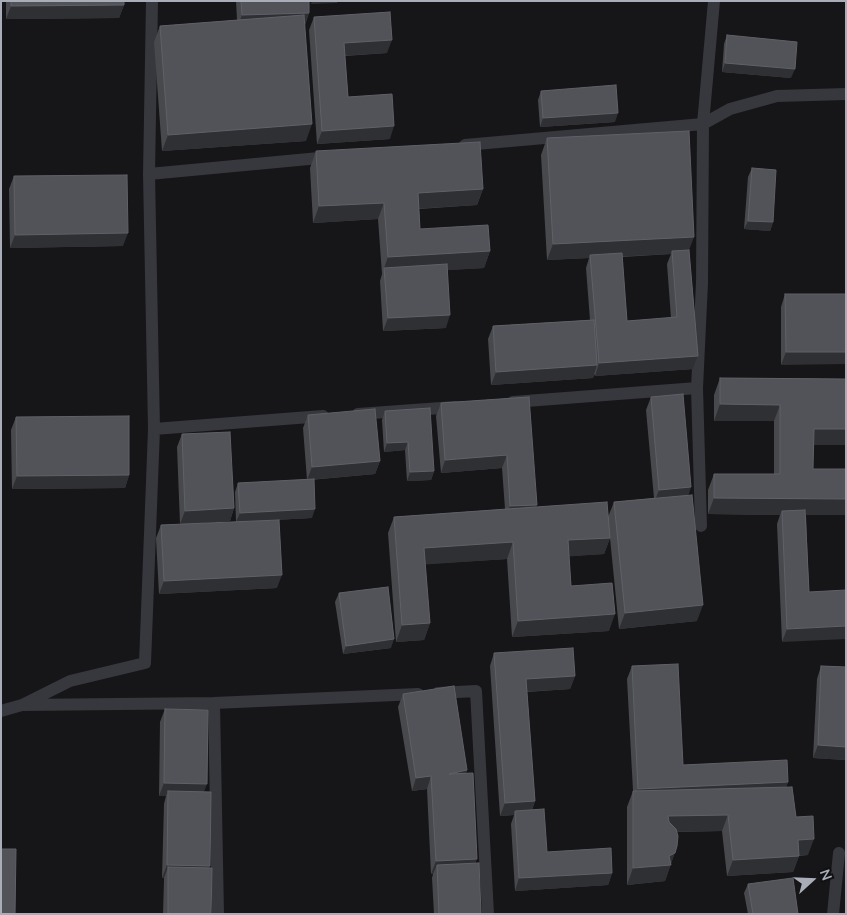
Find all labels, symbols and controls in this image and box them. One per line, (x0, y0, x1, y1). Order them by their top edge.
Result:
north arrow (787, 855, 837, 905)
text: N (816, 867, 836, 883)

